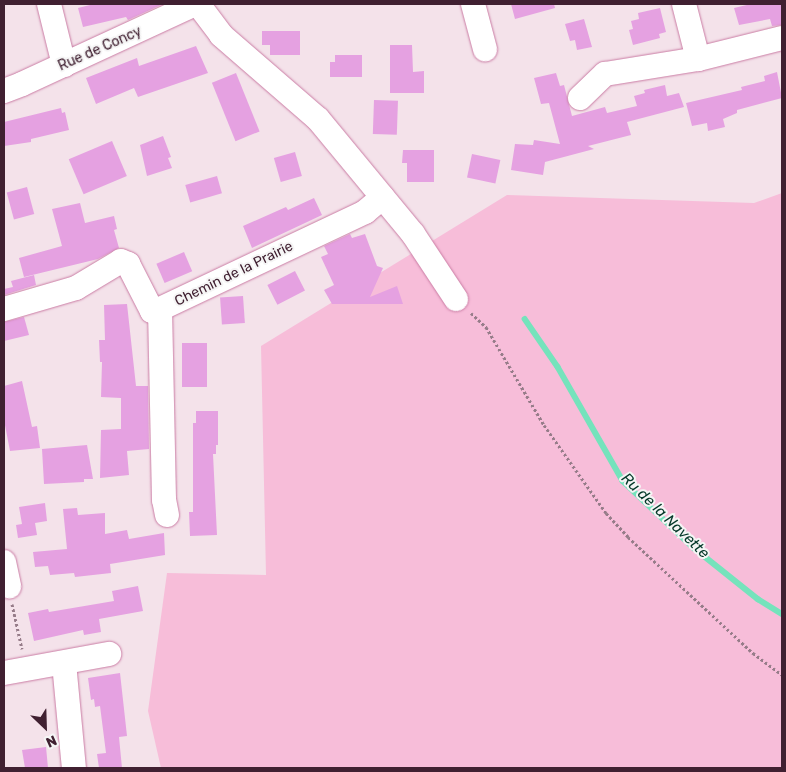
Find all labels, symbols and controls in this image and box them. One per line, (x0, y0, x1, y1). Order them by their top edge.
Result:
street label: Rue de Concy (56, 23, 144, 75)
street label: Chemin de la Prairie (172, 238, 296, 310)
water label: Ru de la Navette (617, 469, 713, 563)
north arrow (20, 702, 70, 752)
text: N (43, 731, 59, 751)

